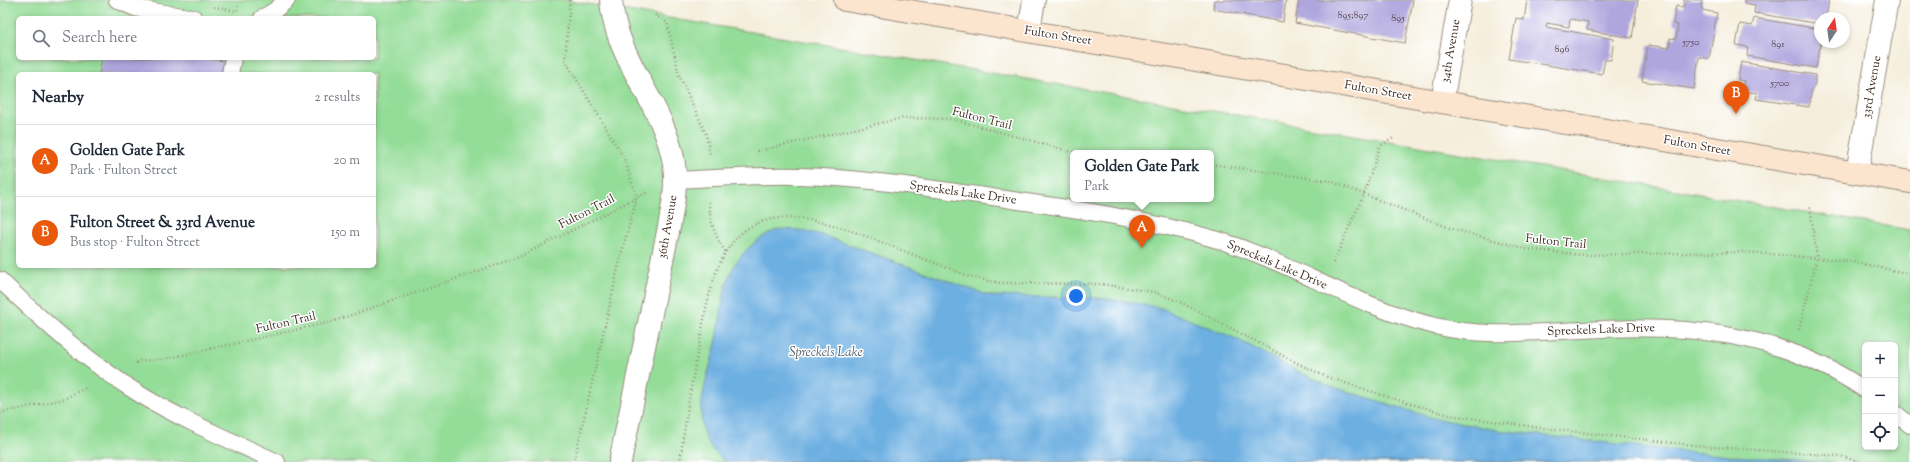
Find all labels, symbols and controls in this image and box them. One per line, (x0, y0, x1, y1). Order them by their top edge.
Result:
house number: 895;897 (1338, 8, 1368, 23)
house number: 895 (1391, 11, 1405, 26)
north arrow (1814, 12, 1850, 48)
search box (16, 16, 376, 60)
street label: 34th Avenue (1437, 17, 1466, 84)
street label: Fulton Street (1023, 22, 1093, 50)
icon: search (30, 27, 52, 49)
text: Search here (62, 28, 137, 49)
house number: 5750 (1681, 35, 1700, 50)
house number: 891 (1771, 37, 1785, 52)
house number: 896 (1555, 42, 1569, 57)
street label: 33rd Avenue (1858, 54, 1886, 120)
street label: Fulton Street (1343, 76, 1413, 106)
house number: 5700 (1770, 76, 1789, 91)
pin: B (1723, 81, 1749, 114)
text: Nearby (32, 86, 84, 110)
text: 2 results (315, 89, 360, 107)
street label: Fulton Trail (950, 103, 1014, 135)
street label: Fulton Street (1662, 131, 1732, 161)
text: Golden Gate Park (70, 141, 185, 162)
popup (1070, 150, 1214, 202)
text: A (40, 152, 50, 170)
text: 20 m (334, 152, 360, 170)
text: Golden Gate Park (1085, 157, 1199, 178)
text: Park · Fulton Street (70, 162, 177, 180)
street label: Spreckels Lake Drive (908, 177, 1018, 209)
text: Park (1085, 178, 1109, 196)
street label: Fulton Trail (556, 190, 619, 234)
street label: 36th Avenue (654, 193, 683, 260)
text: Fulton Street & 33rd Avenue (70, 213, 255, 234)
pin: A (1129, 215, 1155, 248)
text: B (41, 224, 49, 242)
text: 150 m (331, 224, 360, 242)
street label: Fulton Trail (1525, 230, 1588, 254)
text: Bus stop · Fulton Street (70, 234, 200, 252)
street label: Spreckels Lake Drive (1224, 236, 1331, 295)
your location (1066, 286, 1086, 306)
street label: Fulton Trail (254, 307, 318, 339)
street label: Spreckels Lake Drive (1547, 319, 1656, 341)
map controls (1862, 342, 1898, 450)
button: + (1862, 342, 1898, 378)
water label: Spreckels Lake (789, 344, 863, 362)
button: − (1862, 378, 1898, 414)
button: locate (1862, 414, 1898, 450)

